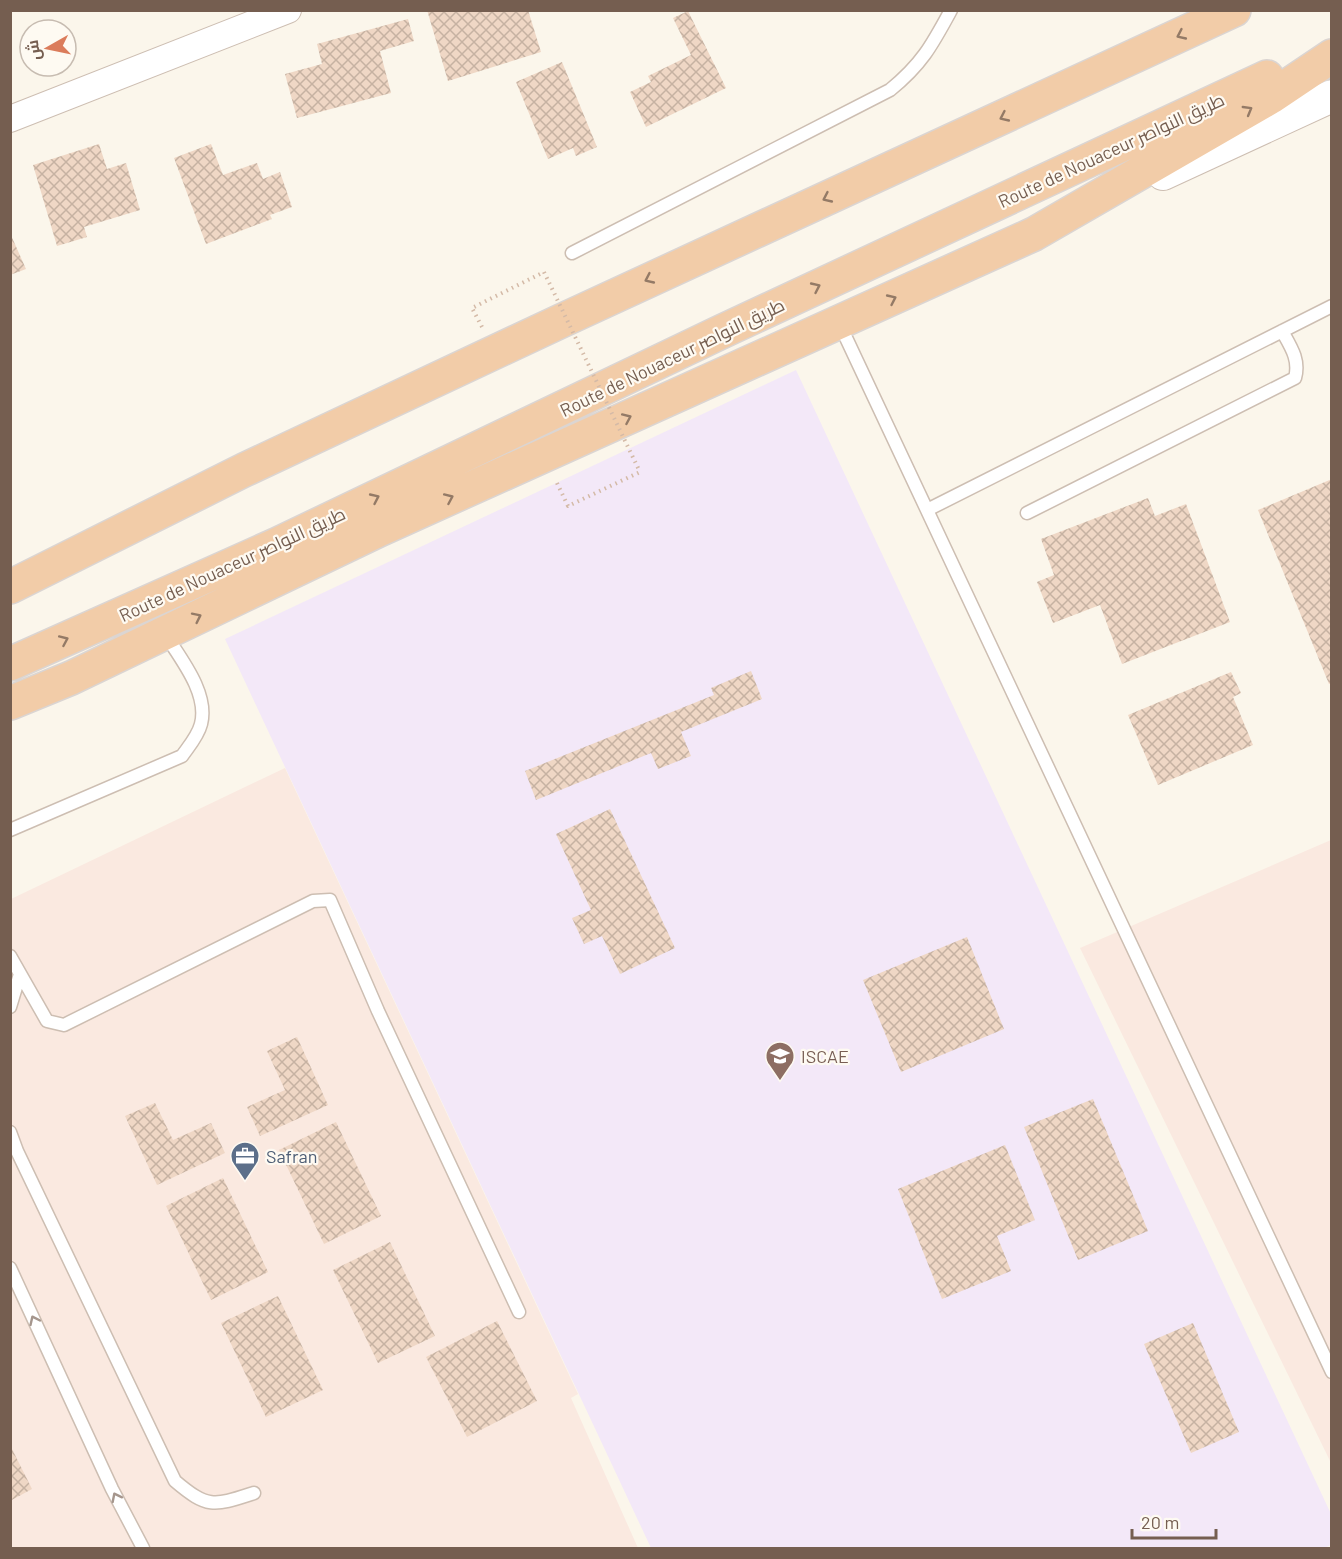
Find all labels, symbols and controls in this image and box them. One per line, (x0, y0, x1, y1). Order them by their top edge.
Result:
north arrow (18, 18, 78, 78)
one-way arrow (1177, 28, 1188, 40)
text: ش (22, 39, 45, 62)
street label: Route de Nouaceur طريق النواصر (994, 88, 1228, 214)
one-way arrow (1242, 105, 1252, 117)
one-way arrow (1000, 110, 1011, 122)
one-way arrow (822, 191, 833, 203)
one-way arrow (645, 272, 656, 284)
one-way arrow (810, 283, 821, 295)
street label: Route de Nouaceur طريق النواصر (556, 293, 789, 423)
one-way arrow (886, 294, 897, 306)
one-way arrow (621, 413, 632, 425)
one-way arrow (368, 494, 379, 506)
one-way arrow (443, 494, 454, 506)
street label: Route de Nouaceur طريق النواصر (115, 502, 349, 628)
one-way arrow (191, 613, 202, 625)
one-way arrow (57, 636, 68, 648)
school or university icon: ISCAE (764, 1040, 796, 1082)
place label: ISCAE (801, 1045, 849, 1067)
office icon: Safran (229, 1140, 261, 1182)
place label: Safran (266, 1145, 317, 1167)
one-way arrow (30, 1315, 42, 1326)
one-way arrow (112, 1492, 124, 1503)
scale bar (1132, 1502, 1216, 1540)
text: 20 m (1141, 1511, 1179, 1533)

